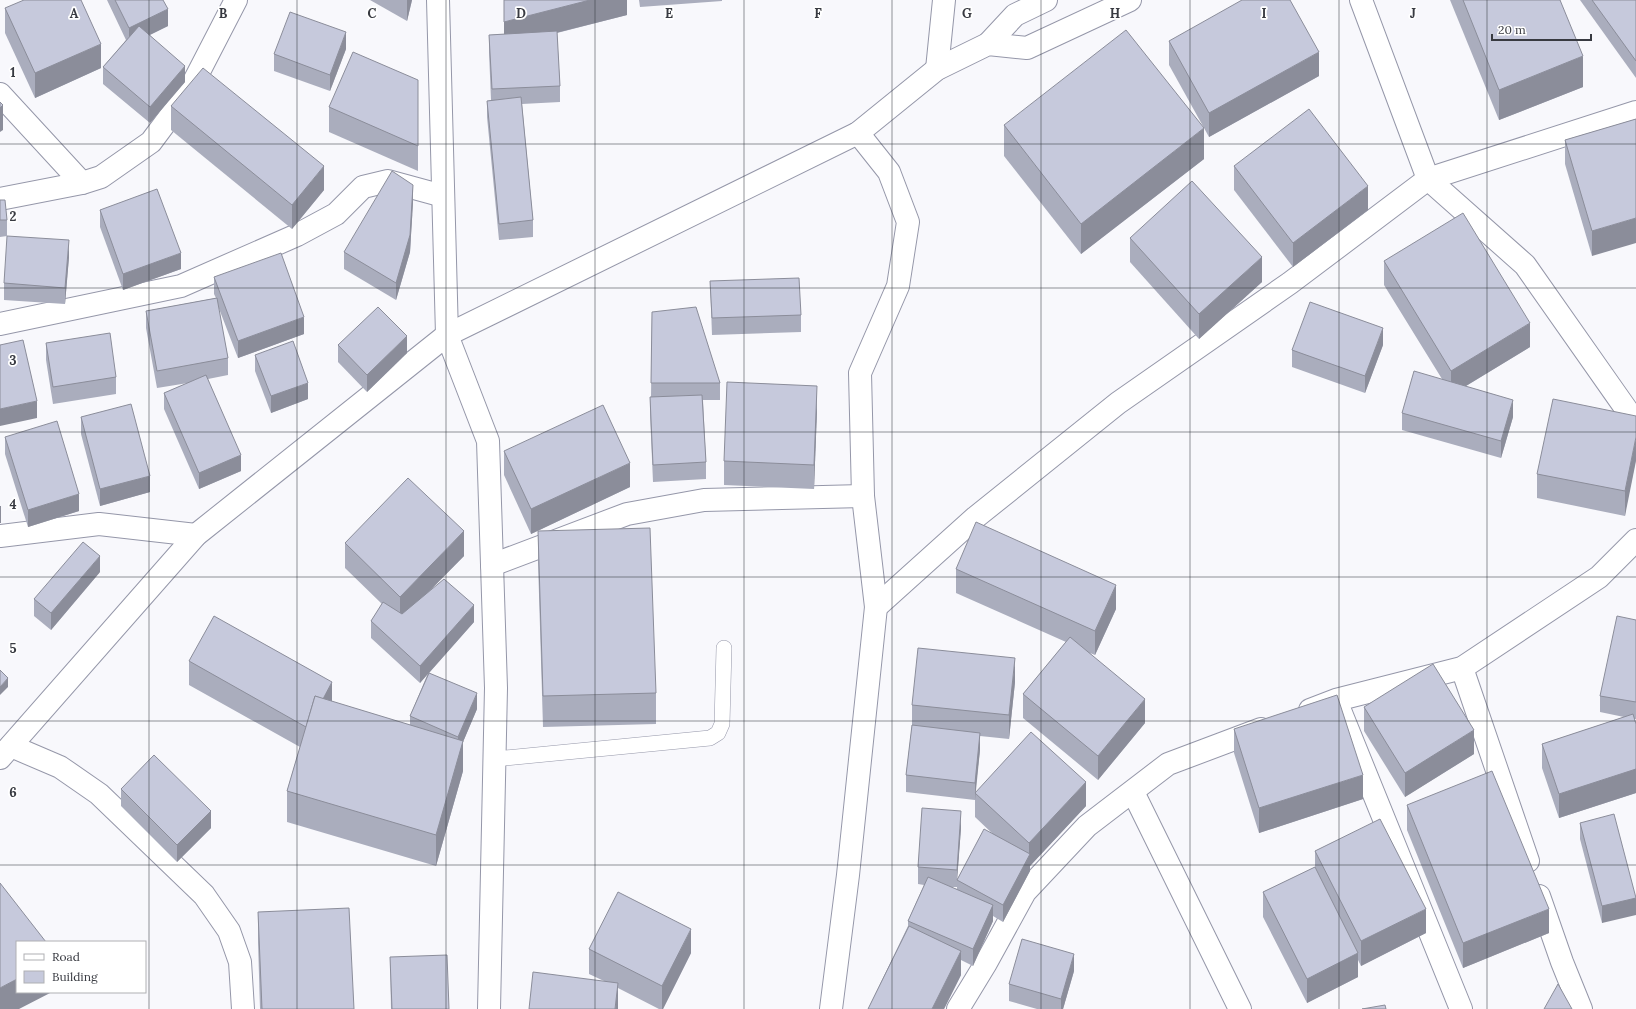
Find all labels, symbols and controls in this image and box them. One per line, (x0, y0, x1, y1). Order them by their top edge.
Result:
text: A (70, 5, 79, 22)
text: B (219, 5, 228, 22)
text: C (368, 5, 377, 22)
text: D (516, 5, 526, 22)
text: E (665, 5, 673, 22)
text: F (814, 5, 822, 22)
text: G (962, 5, 972, 22)
text: H (1110, 5, 1120, 22)
text: I (1261, 5, 1267, 22)
text: J (1410, 5, 1416, 22)
scale bar (1492, 16, 1591, 42)
text: 20 m (1498, 22, 1526, 37)
text: 1 (10, 64, 16, 81)
text: 2 (10, 208, 17, 225)
text: 3 (9, 352, 17, 369)
text: 4 (9, 496, 17, 513)
text: 5 (9, 640, 17, 657)
text: 6 (9, 784, 17, 801)
legend (16, 941, 146, 993)
text: Road (52, 949, 80, 964)
text: Building (52, 969, 98, 984)

